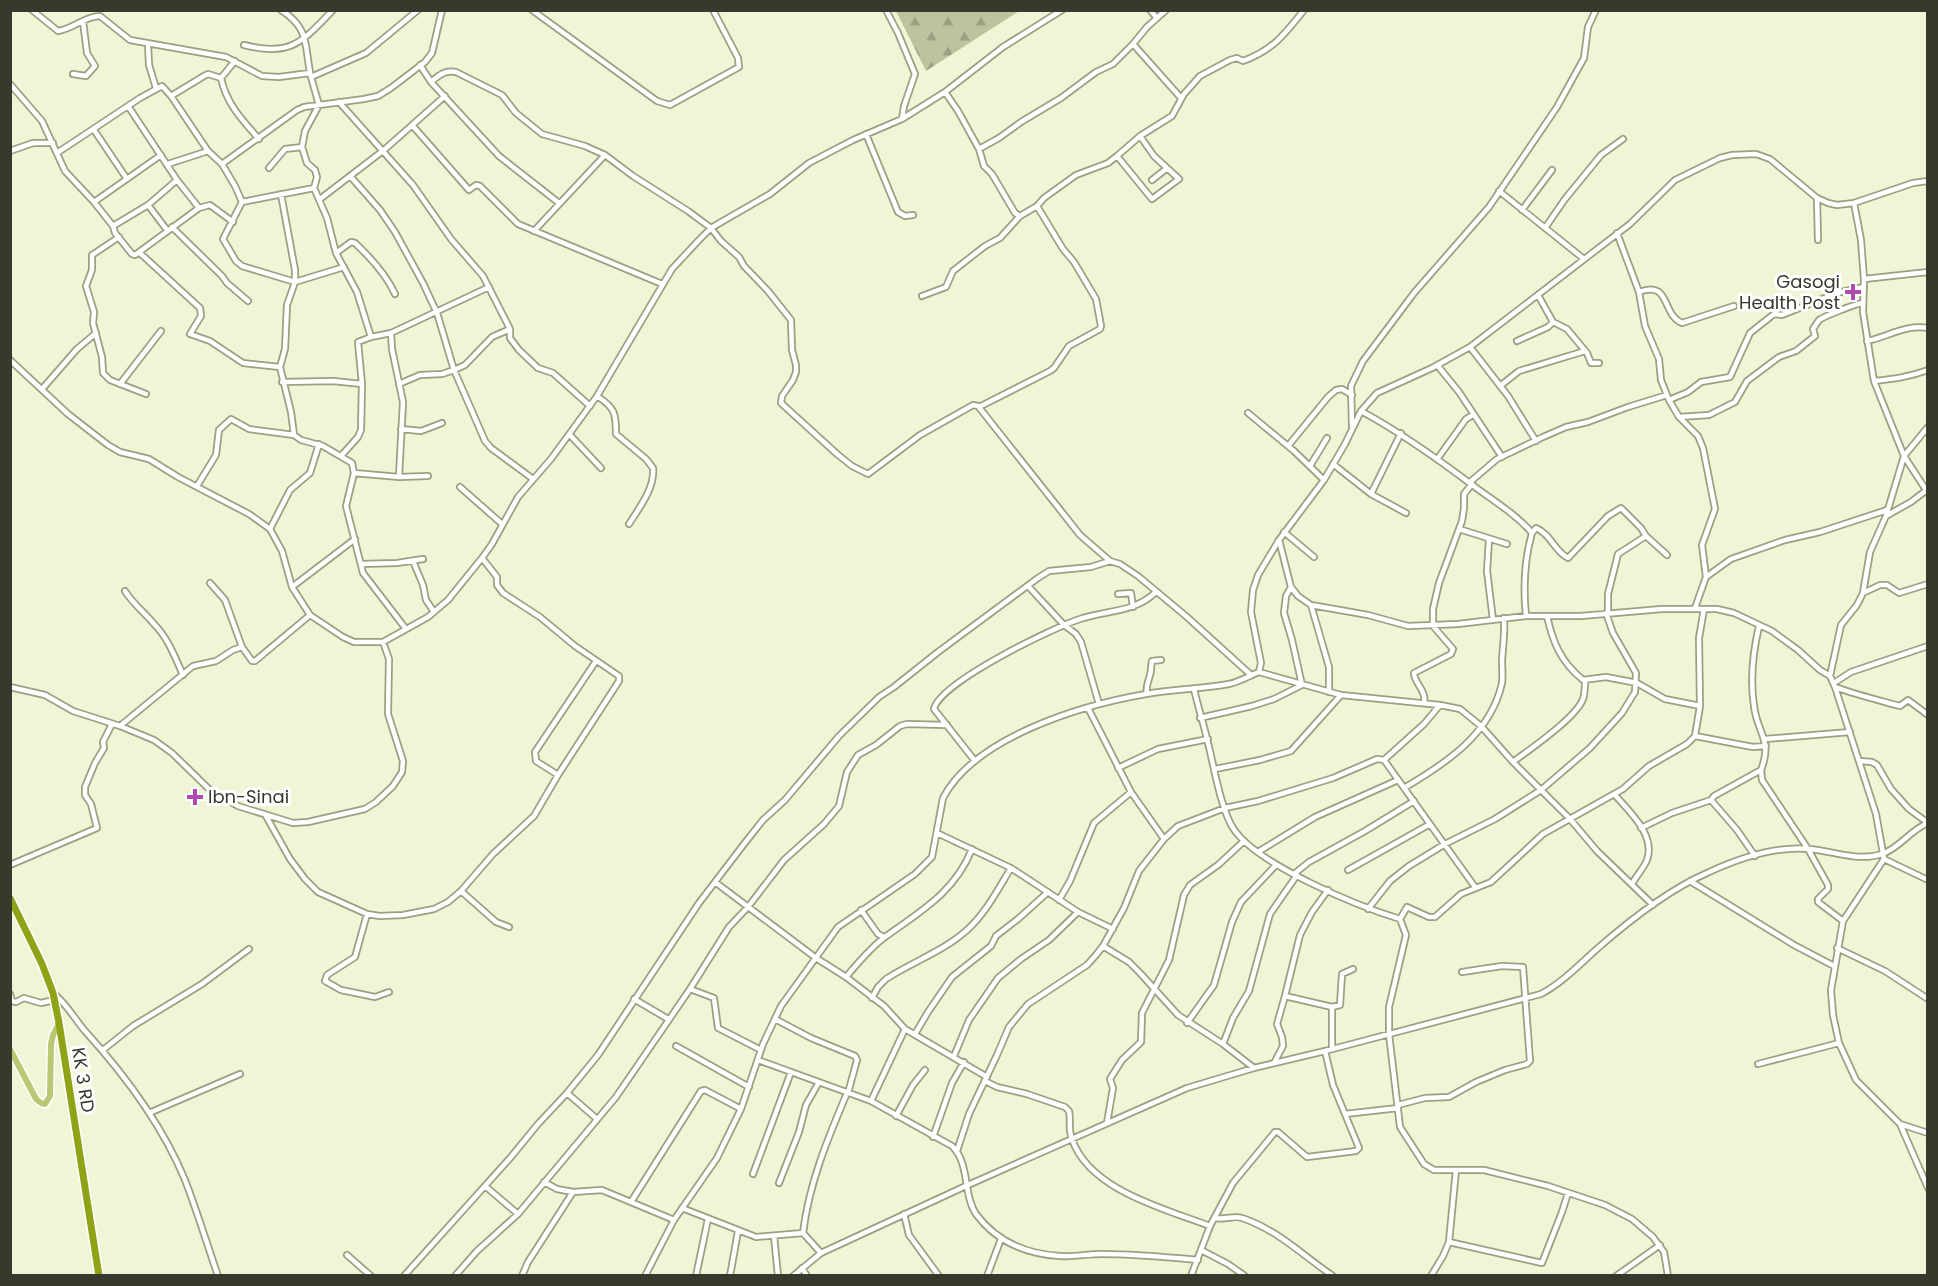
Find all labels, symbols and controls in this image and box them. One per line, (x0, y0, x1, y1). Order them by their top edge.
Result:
place label: Gasogi Health Post (1739, 269, 1840, 315)
marker: Gasogi Health Post (1844, 283, 1862, 301)
place label: Ibn-Sinai (208, 784, 289, 809)
marker: Ibn-Sinai (186, 788, 204, 806)
street label: KK 3 RD (66, 1046, 101, 1114)

